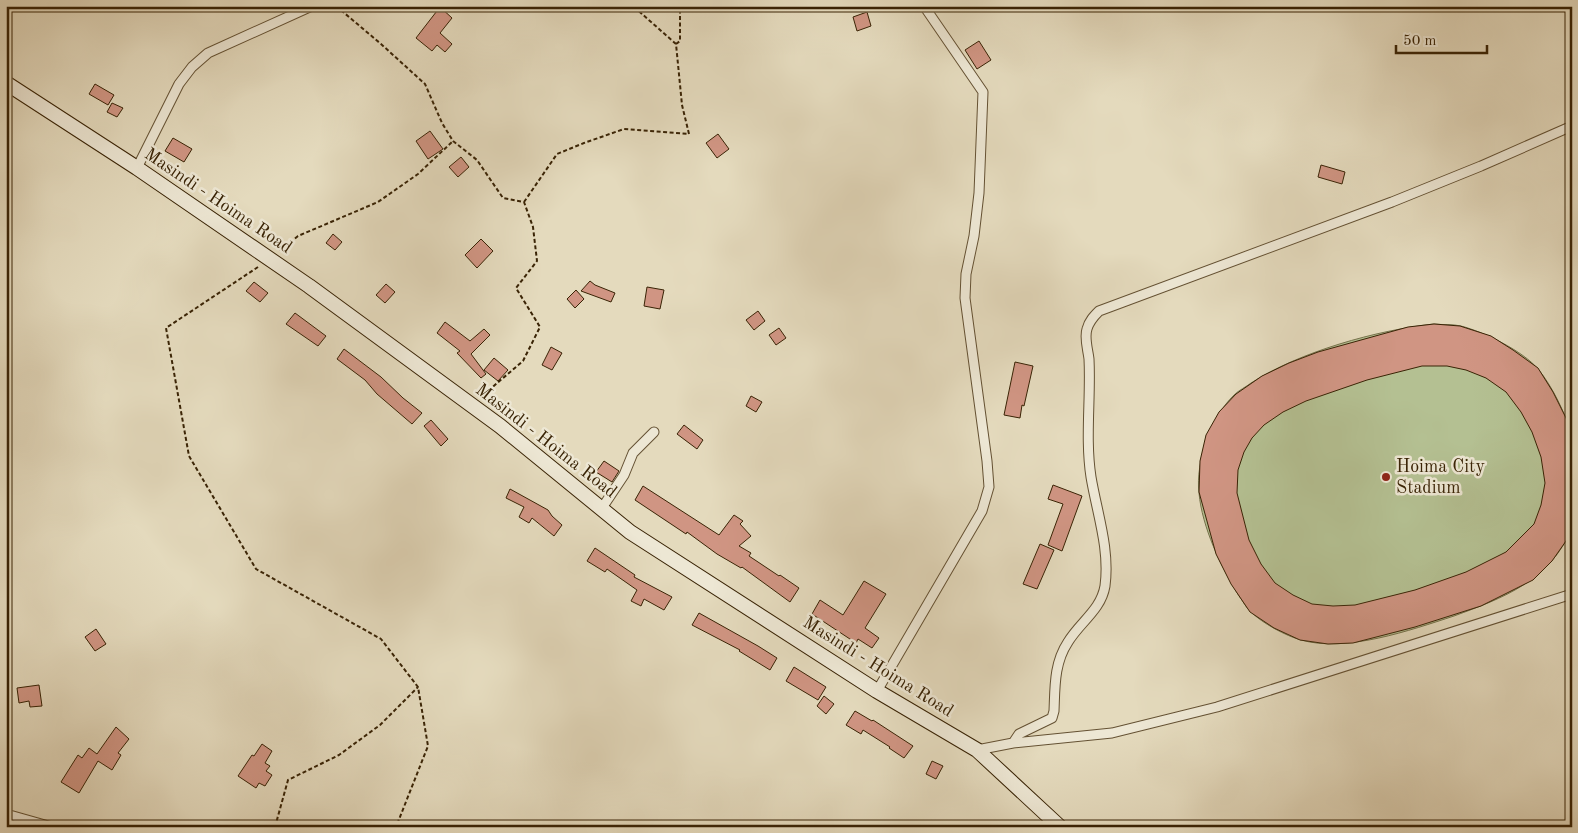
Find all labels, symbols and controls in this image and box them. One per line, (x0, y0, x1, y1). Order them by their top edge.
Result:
scale bar (1396, 22, 1487, 54)
text: 50 m (1403, 34, 1437, 49)
street label: Masindi - Hoima Road (141, 145, 295, 257)
street label: Masindi - Hoima Road (472, 380, 620, 502)
place label: Hoima City Stadium (1396, 458, 1485, 497)
marker: Hoima City Stadium (1380, 471, 1392, 483)
street label: Masindi - Hoima Road (800, 613, 956, 721)

